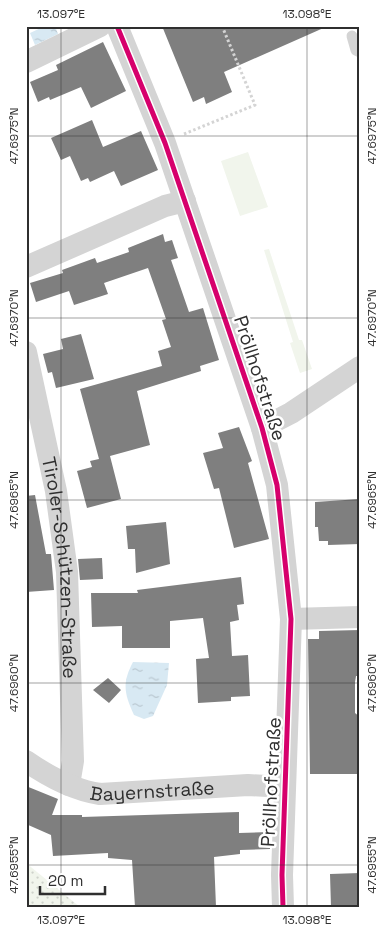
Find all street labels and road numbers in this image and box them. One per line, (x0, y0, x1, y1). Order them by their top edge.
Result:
street label: Pröllhofstraße (228, 312, 292, 444)
street label: Tiroler-Schützen-Straße (36, 454, 83, 679)
street label: Pröllhofstraße (255, 716, 287, 848)
street label: Bayernstraße (88, 775, 215, 807)

